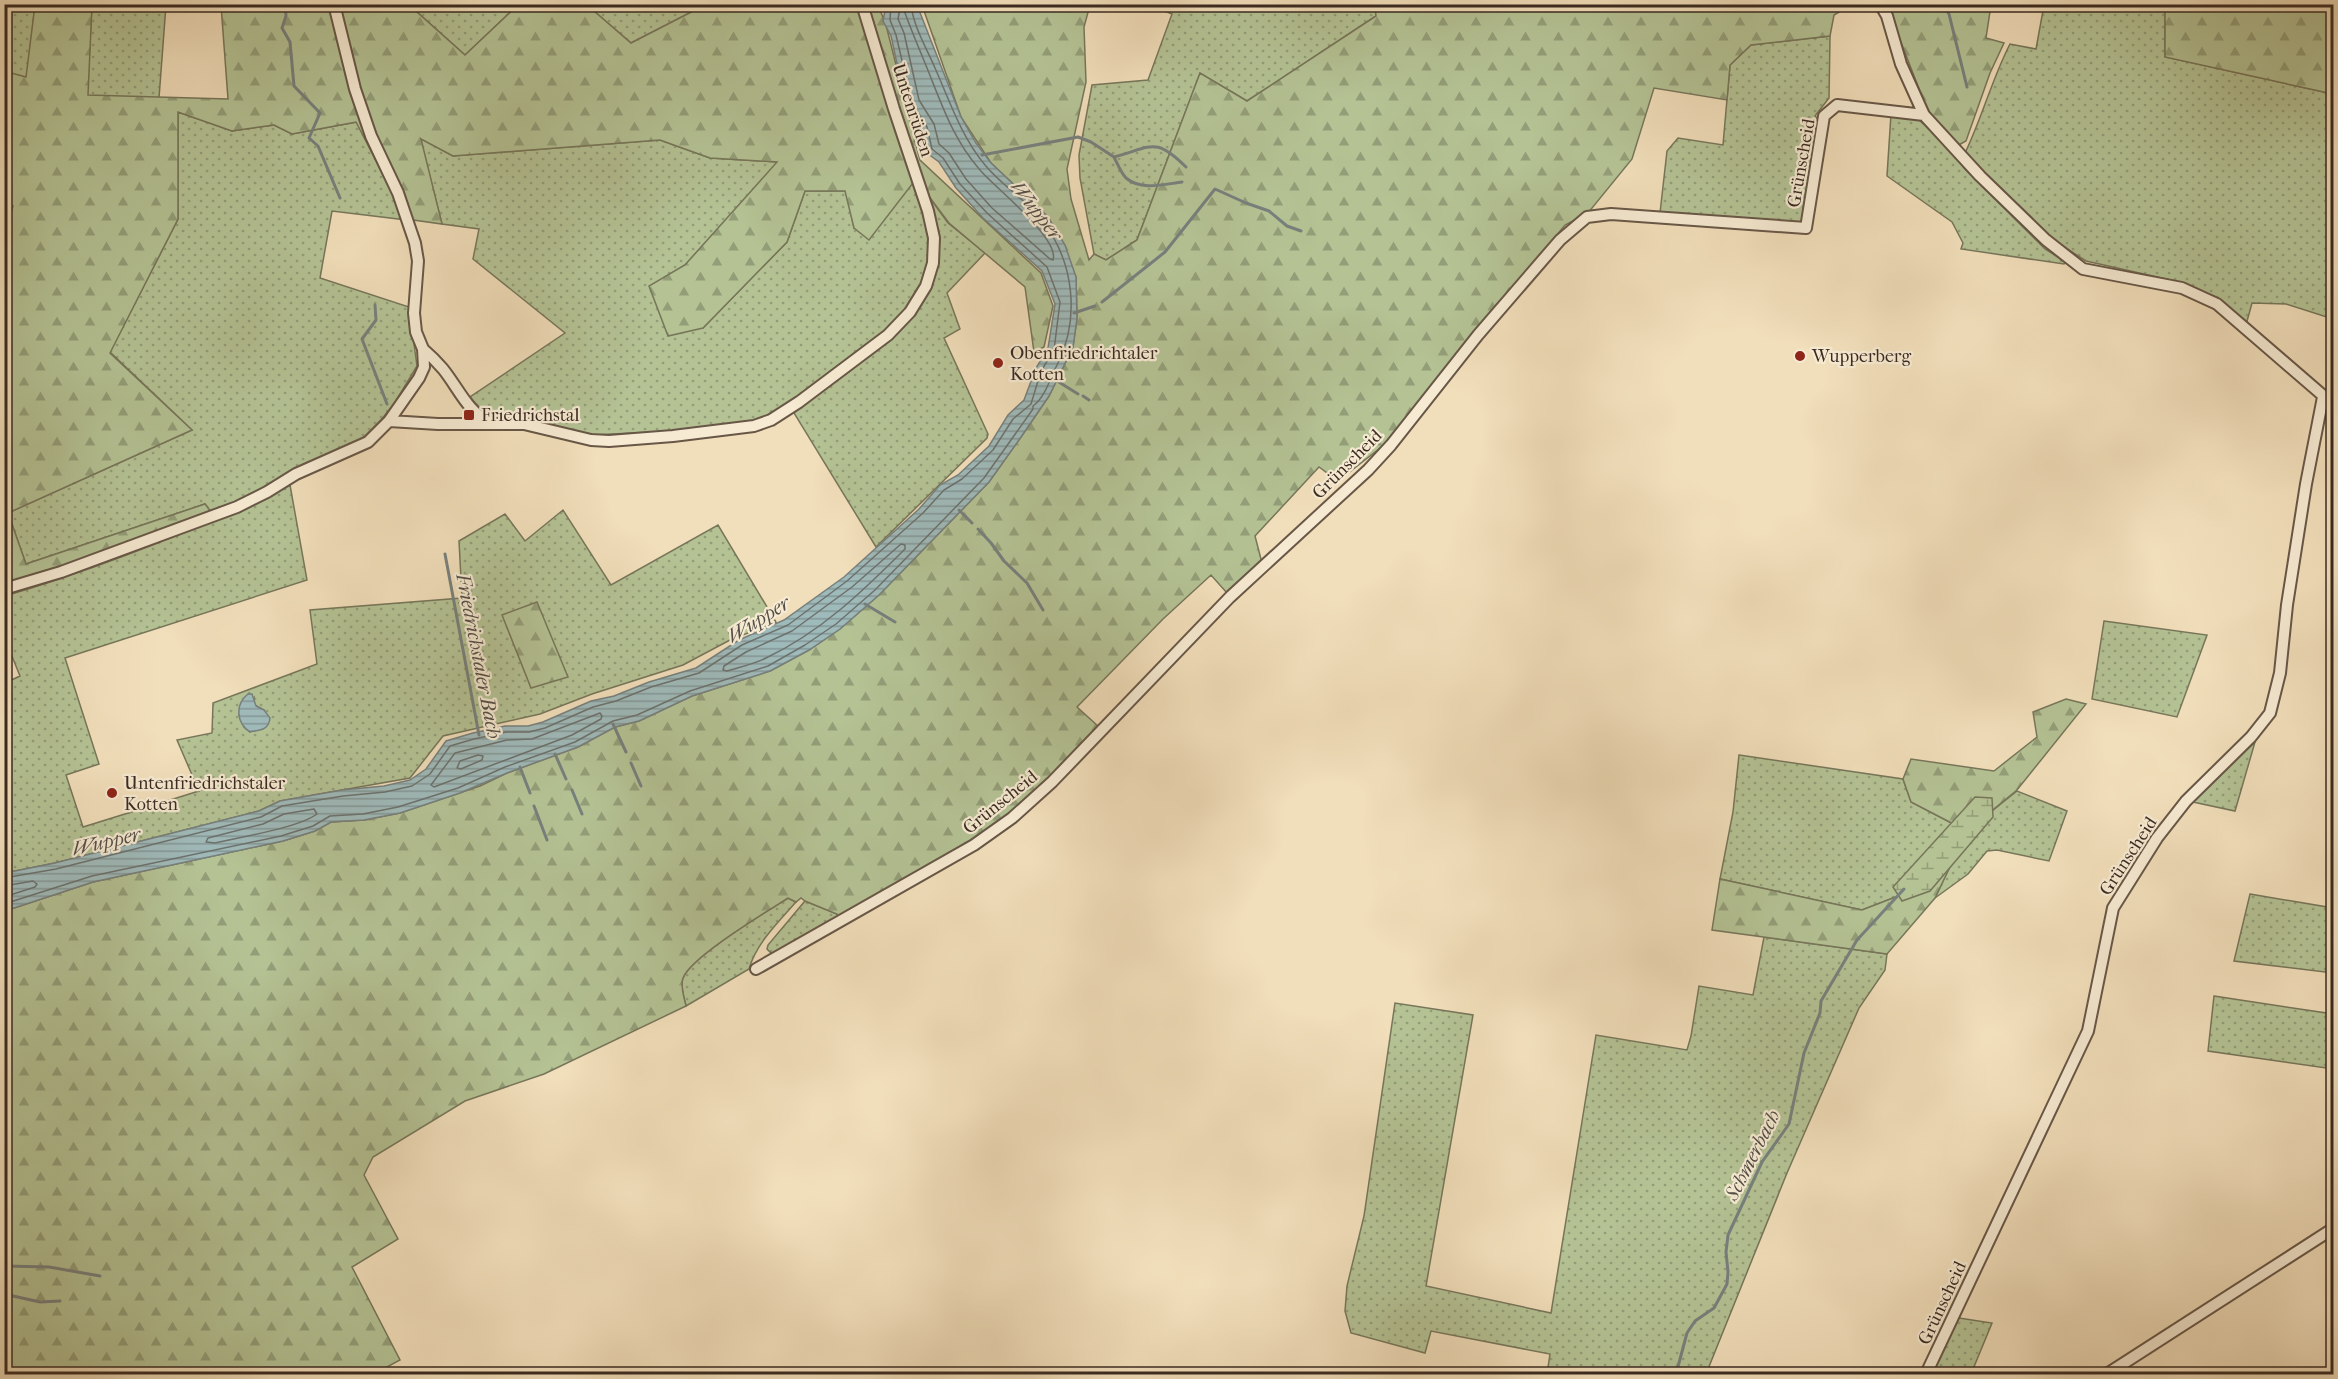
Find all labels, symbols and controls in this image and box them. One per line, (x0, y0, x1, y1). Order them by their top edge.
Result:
street label: Untenrüden (888, 61, 938, 160)
street label: Grünscheid (1783, 117, 1820, 209)
water label: Wupper (1006, 176, 1068, 246)
place label: Obenfriedrichtaler Kotten (1010, 343, 1158, 385)
place label: Wupperberg (1811, 346, 1911, 367)
marker: Wupperberg (1793, 349, 1807, 363)
marker: Obenfriedrichtaler Kotten (991, 356, 1005, 370)
place label: Friedrichstal (481, 405, 579, 426)
marker: Friedrichstal (462, 408, 476, 422)
street label: Grünscheid (1308, 425, 1387, 503)
water label: Friedrichstaler Bach (451, 571, 506, 741)
water label: Wupper (723, 590, 796, 648)
street label: Grünscheid (959, 766, 1042, 839)
place label: Untenfriedrichstaler Kotten (124, 773, 286, 815)
marker: Untenfriedrichstaler Kotten (105, 786, 119, 800)
street label: Grünscheid (2095, 813, 2162, 900)
water label: Wupper (70, 822, 145, 861)
water label: Schmerbach (1719, 1106, 1785, 1205)
street label: Grünscheid (1914, 1258, 1971, 1348)

